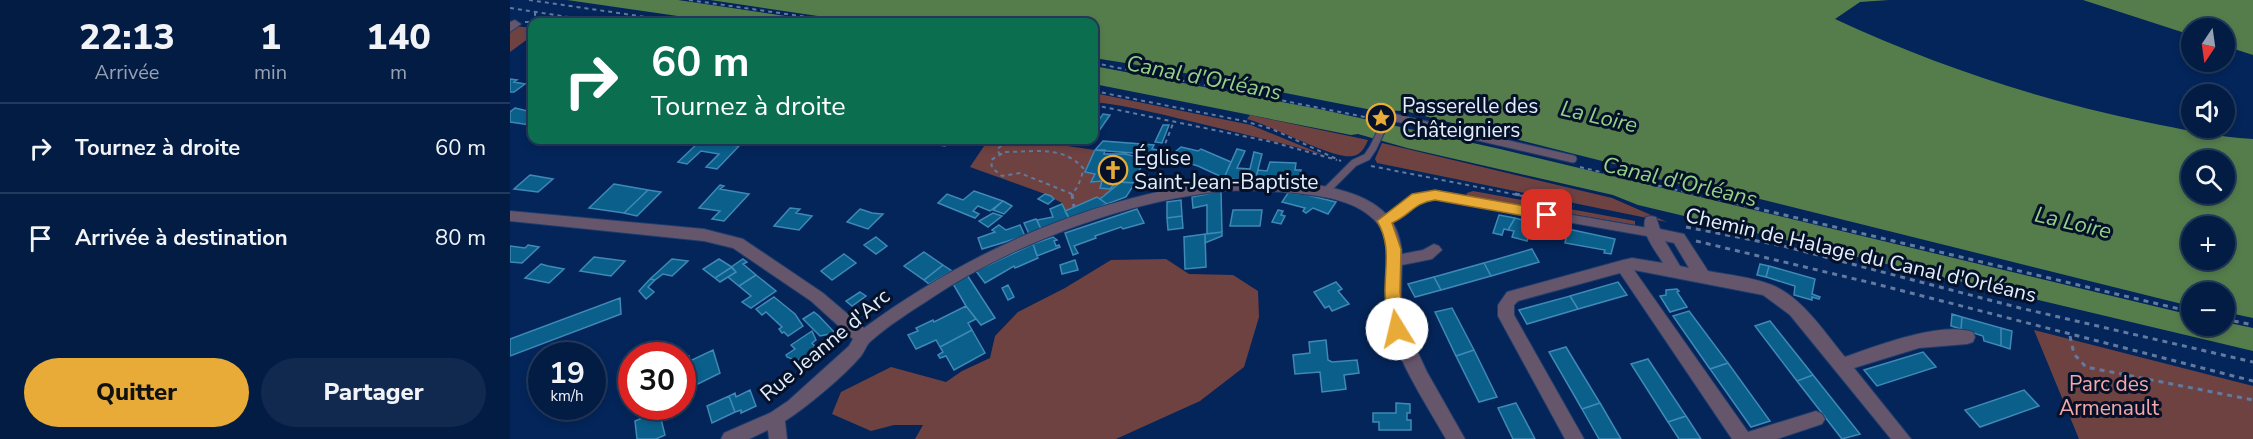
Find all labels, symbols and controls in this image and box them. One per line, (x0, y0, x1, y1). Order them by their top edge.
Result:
text: 22:13 (79, 13, 175, 62)
text: 1 (260, 13, 281, 62)
text: 140 (366, 13, 431, 62)
north arrow (2181, 18, 2235, 72)
map controls (2181, 18, 2235, 336)
text: 60 m (651, 34, 750, 91)
icon: right (552, 42, 630, 120)
water label: Canal d'Orléans (1124, 48, 1284, 108)
text: Arrivée (94, 59, 159, 86)
text: min (254, 59, 287, 86)
text: m (390, 59, 407, 86)
button: sound (2181, 84, 2235, 138)
text: Tournez à droite (651, 88, 846, 125)
place label: Passerelle des Châteigniers (1402, 92, 1538, 144)
water label: La Loire (1558, 94, 1641, 140)
place icon: Passerelle des Châteigniers (1365, 102, 1397, 134)
icon: right (24, 132, 57, 165)
text: Tournez à droite (75, 133, 240, 163)
text: 60 m (435, 133, 486, 163)
place label: Église Saint-Jean-Baptiste (1134, 144, 1318, 196)
water label: Canal d'Orléans (1600, 150, 1760, 214)
button: search (2181, 150, 2235, 204)
church icon: Église Saint-Jean-Baptiste (1097, 154, 1129, 186)
pin (1521, 189, 1572, 240)
icon: arrive (1530, 198, 1563, 231)
water label: La Loire (2032, 200, 2115, 246)
street label: Chemin de Halage du Canal d'Orléans (1683, 201, 2039, 309)
button: + (2181, 216, 2235, 270)
icon: arrive (24, 222, 57, 255)
text: Arrivée à destination (75, 223, 288, 253)
text: 80 m (435, 223, 486, 253)
street label: Rue Jeanne d'Arc (754, 282, 896, 408)
button: − (2181, 282, 2235, 336)
position arrow (1365, 297, 1429, 361)
speed limit sign: 30 (618, 342, 696, 420)
text: 19 (549, 353, 585, 394)
button: Quitter (24, 358, 249, 427)
button: Partager (261, 358, 486, 427)
park label: Parc des Armenault (2059, 370, 2160, 422)
text: km/h (550, 386, 584, 406)

